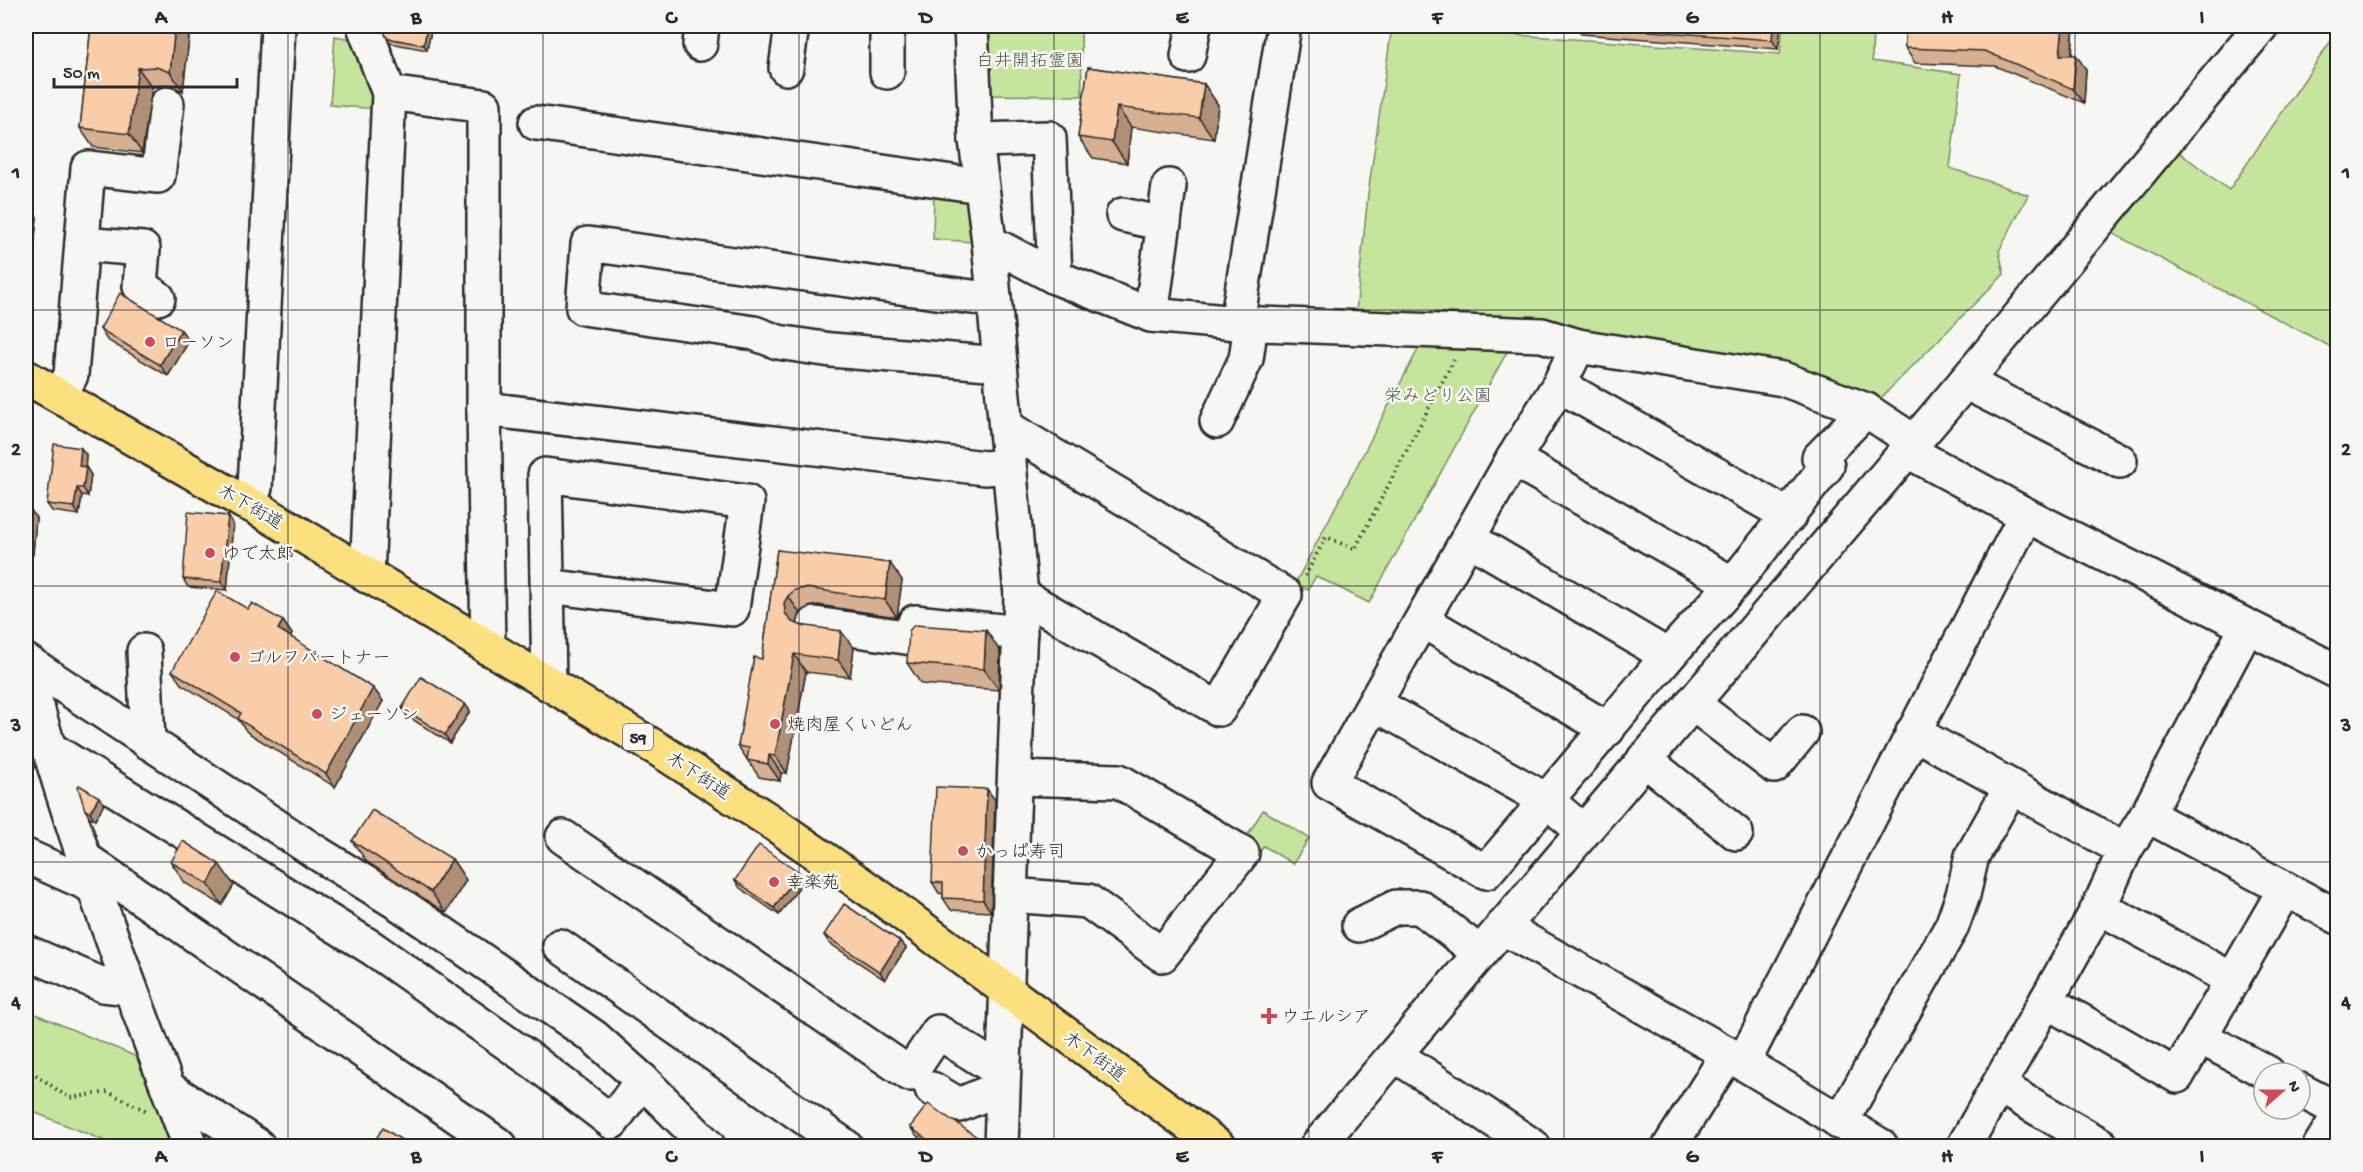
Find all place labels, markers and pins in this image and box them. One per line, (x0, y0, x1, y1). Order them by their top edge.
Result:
place label: ローソン (162, 334, 234, 355)
marker: ローソン (143, 335, 157, 349)
place label: ゆで太郎 (222, 544, 294, 566)
marker: ゆで太郎 (203, 546, 217, 560)
place label: ゴルフパートナー (247, 649, 390, 670)
marker: ゴルフパートナー (228, 650, 242, 664)
place label: ジェーソン (329, 706, 419, 727)
marker: ジェーソン (310, 707, 324, 721)
place label: 焼肉屋くいどん (787, 715, 913, 737)
marker: 焼肉屋くいどん (768, 717, 782, 731)
place label: かっぱ寿司 (975, 842, 1065, 864)
marker: かっぱ寿司 (956, 844, 970, 858)
place label: 幸楽苑 (786, 873, 840, 895)
marker: 幸楽苑 (767, 875, 781, 889)
place label: ウエルシア (1281, 1008, 1371, 1029)
marker: ウエルシア (1262, 1009, 1276, 1023)

